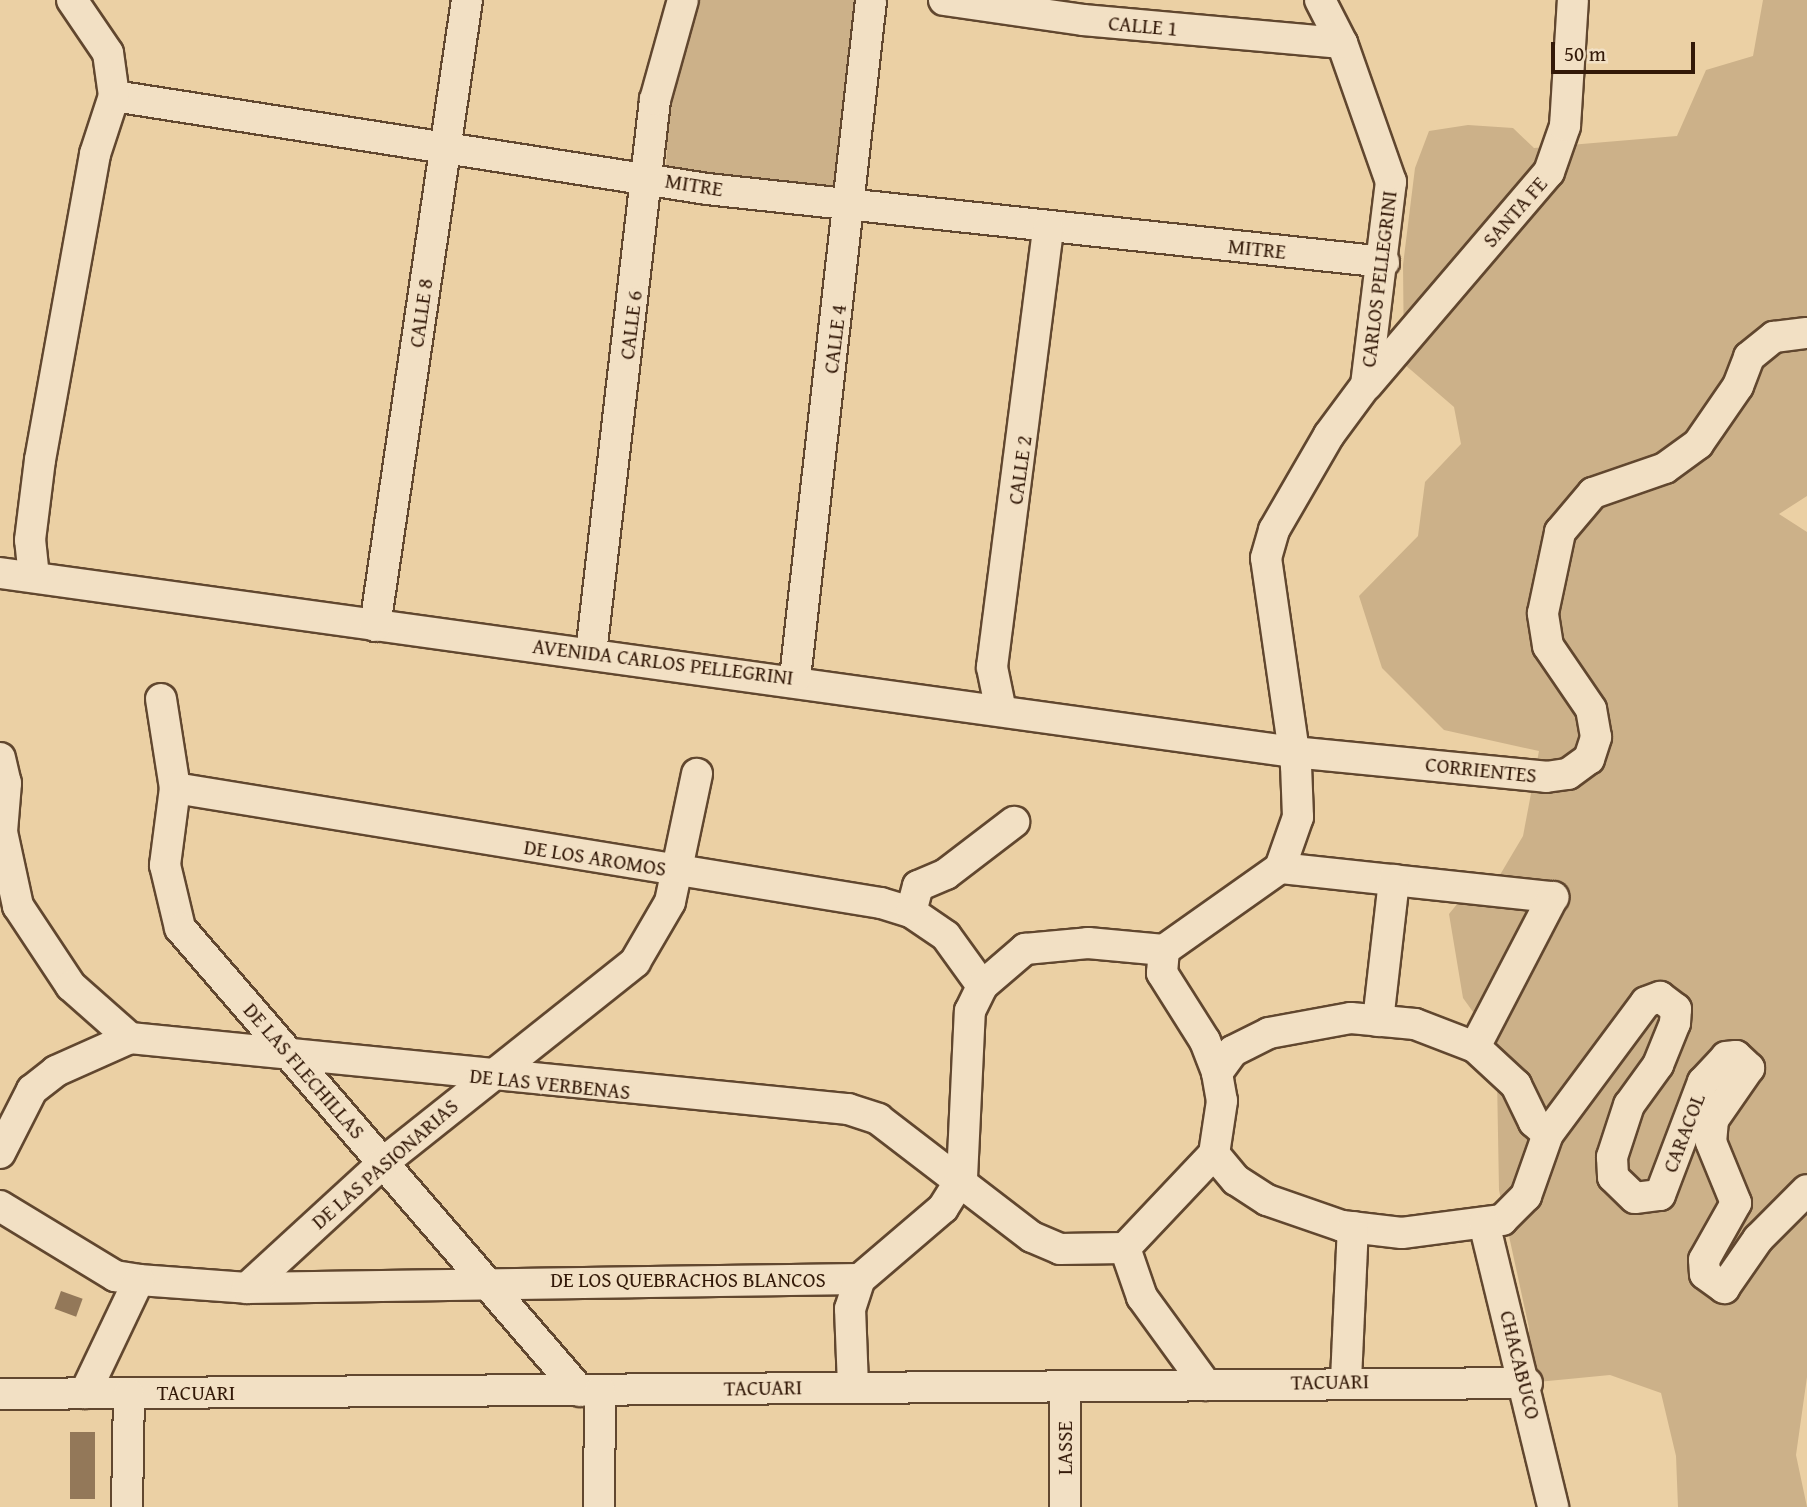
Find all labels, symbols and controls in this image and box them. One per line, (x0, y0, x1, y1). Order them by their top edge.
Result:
street label: CALLE 1 (1107, 10, 1179, 42)
scale bar (1555, 28, 1699, 72)
text: 50 m (1564, 38, 1606, 69)
street label: MITRE (663, 168, 725, 202)
street label: SANTA FE (1477, 171, 1553, 253)
street label: CARLOS PELLEGRINI (1356, 189, 1402, 369)
street label: MITRE (1227, 233, 1287, 265)
street label: CALLE 8 (404, 277, 438, 349)
street label: CALLE 6 (614, 289, 648, 361)
street label: CALLE 4 (818, 303, 852, 375)
street label: CALLE 2 (1003, 434, 1037, 506)
street label: AVENIDA CARLOS PELLEGRINI (531, 633, 795, 691)
street label: CORRIENTES (1424, 752, 1538, 788)
street label: DE LOS AROMOS (522, 834, 668, 882)
street label: DE LAS FLECHILLAS (238, 998, 370, 1144)
street label: DE LAS VERBENAS (468, 1063, 632, 1105)
street label: CARACOL (1657, 1090, 1711, 1176)
street label: DE LAS PASIONARIAS (307, 1093, 463, 1235)
street label: DE LOS QUEBRACHOS BLANCOS (550, 1267, 826, 1293)
street label: CHACABUCO (1494, 1308, 1546, 1422)
street label: TACUARI (1291, 1369, 1369, 1395)
street label: TACUARI (724, 1375, 802, 1401)
street label: TACUARI (157, 1380, 235, 1406)
street label: LASSE (1052, 1421, 1078, 1475)

